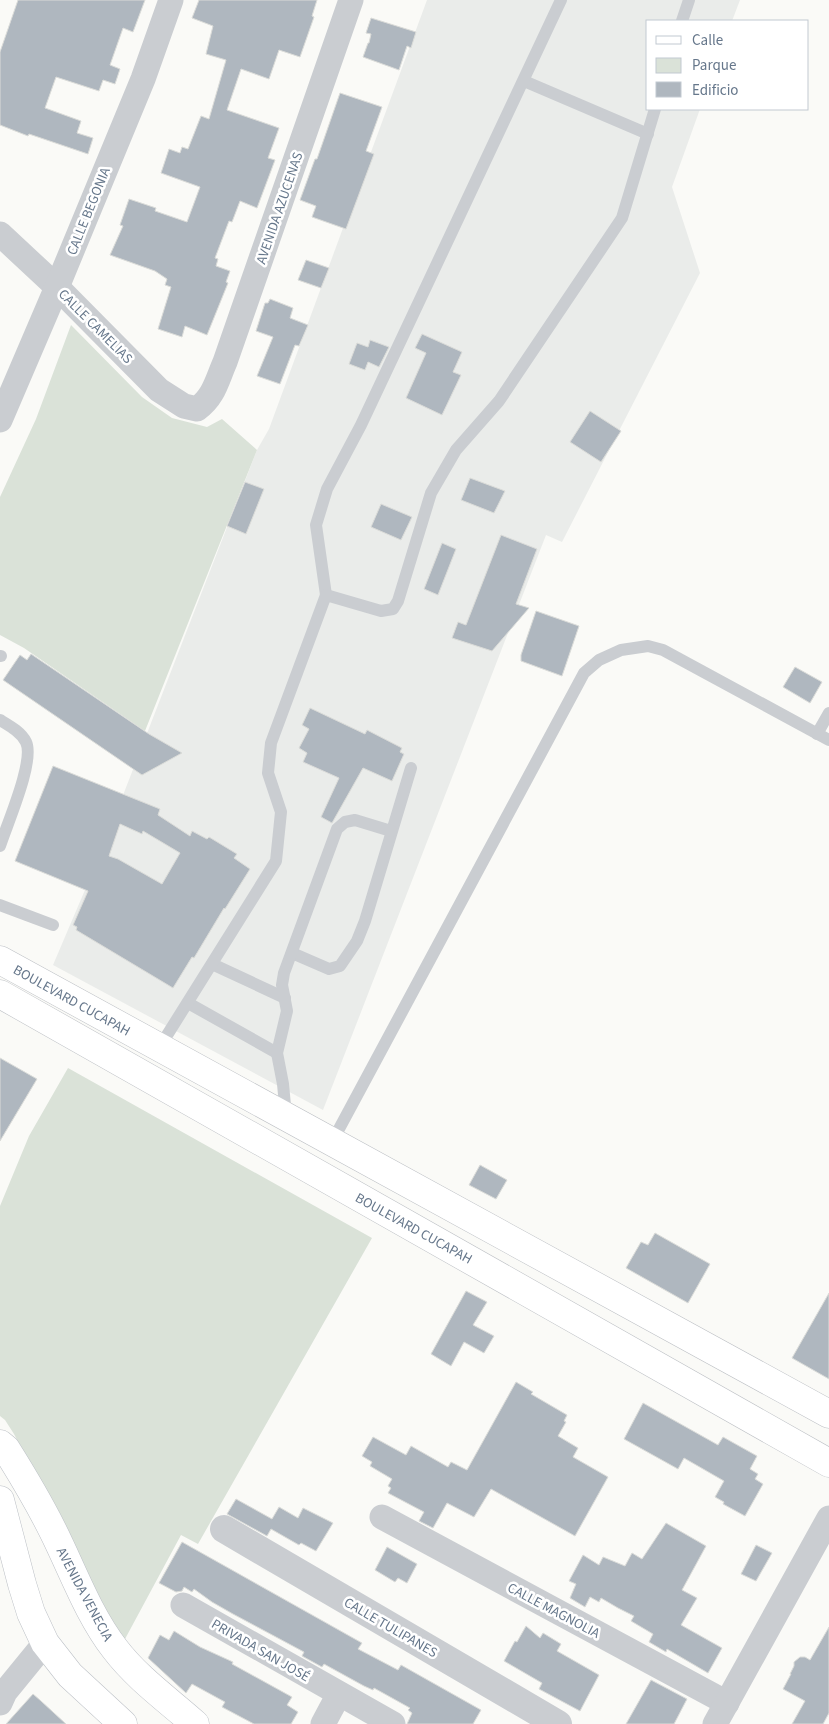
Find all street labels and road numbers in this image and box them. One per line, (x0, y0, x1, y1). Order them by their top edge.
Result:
street label: AVENIDA AZUCENAS (251, 150, 308, 267)
street label: CALLE BEGONIA (62, 164, 116, 258)
street label: CALLE CAMELIAS (54, 285, 137, 368)
street label: BOULEVARD CUCAPAH (9, 960, 134, 1041)
street label: BOULEVARD CUCAPAH (351, 1188, 476, 1269)
street label: AVENIDA VENECIA (51, 1544, 118, 1645)
street label: CALLE MAGNOLIA (504, 1578, 604, 1644)
street label: CALLE TULIPANES (340, 1593, 441, 1663)
street label: PRIVADA SAN JOSÉ (207, 1614, 314, 1687)

